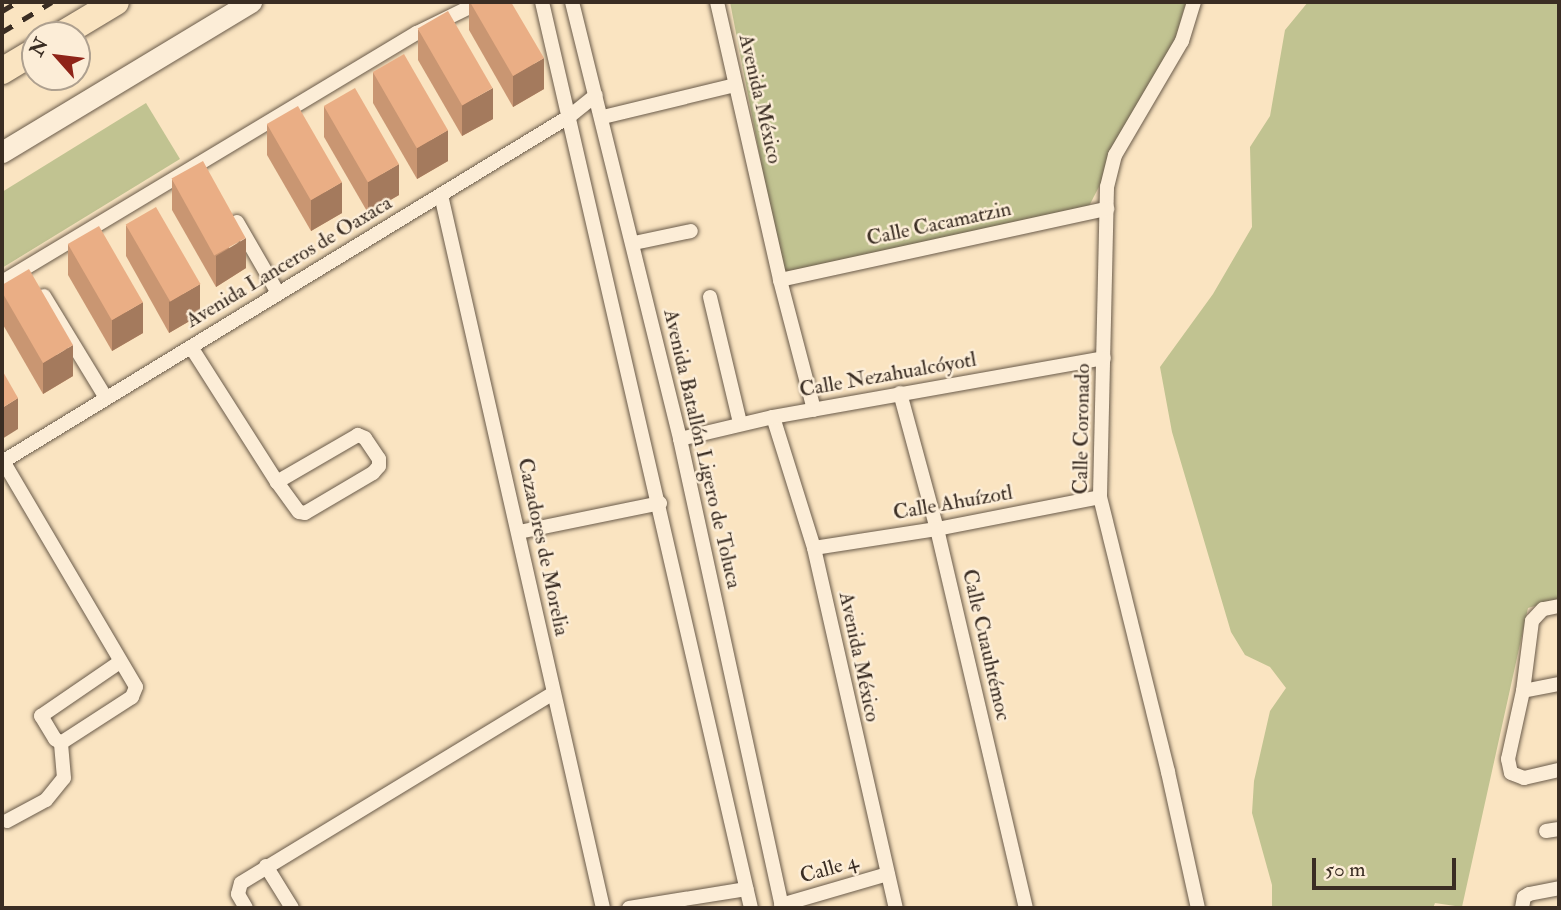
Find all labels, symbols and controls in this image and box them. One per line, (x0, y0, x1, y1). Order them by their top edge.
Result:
north arrow (21, 21, 91, 91)
street label: Avenida México (733, 32, 787, 166)
text: N (25, 34, 54, 60)
street label: Avenida Lanceros de Oaxaca (181, 190, 397, 334)
street label: Calle Cacamatzin (864, 196, 1014, 252)
street label: Avenida Batallón Ligero de Toluca (658, 307, 746, 591)
street label: Calle Nezahualcóyotl (798, 347, 978, 403)
street label: Calle Coronado (1068, 363, 1096, 495)
street label: Cazadores de Morelia (512, 456, 574, 638)
street label: Calle Ahuízotl (891, 480, 1015, 526)
street label: Calle Cuauhtémoc (956, 567, 1016, 723)
street label: Avenida México (833, 590, 885, 724)
scale bar (1316, 844, 1460, 888)
street label: Calle 4 (797, 849, 861, 889)
text: 50 m (1325, 856, 1366, 883)

